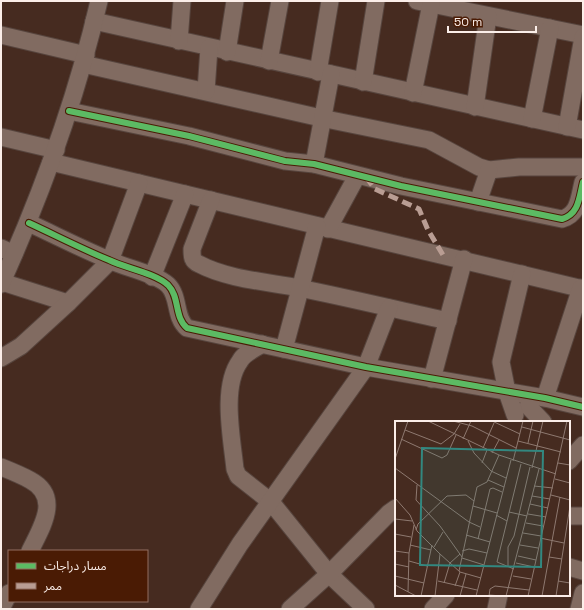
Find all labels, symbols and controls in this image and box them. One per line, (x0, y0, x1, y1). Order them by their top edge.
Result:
scale bar (448, 8, 536, 34)
text: 50 m (454, 14, 482, 30)
inset map (395, 421, 570, 596)
legend (8, 550, 148, 602)
text: مسار دراجات (44, 558, 107, 574)
text: ممر (43, 578, 62, 594)

